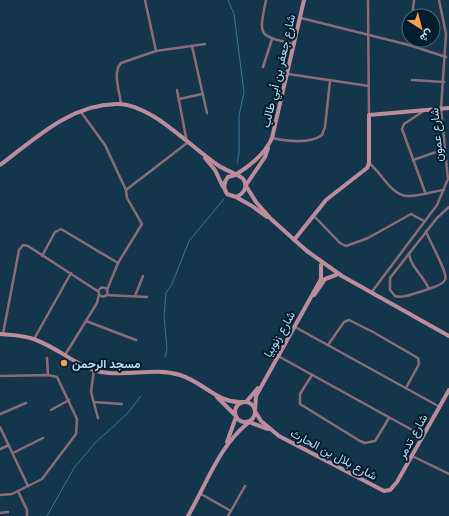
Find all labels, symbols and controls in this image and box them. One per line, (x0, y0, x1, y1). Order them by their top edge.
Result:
north arrow (401, 8, 441, 48)
street label: شارع جعفر بن أبي طالب (258, 13, 301, 130)
text: ش (417, 27, 436, 46)
street label: شارع عمون (426, 107, 448, 163)
street label: شارع زنوبيا (260, 308, 300, 361)
place label: مسجد الرحمن (72, 356, 141, 372)
marker: مسجد الرحمن (59, 358, 69, 368)
street label: شارع تدمر (393, 411, 432, 463)
street label: شارع بلال بن الحارث (287, 425, 380, 485)

